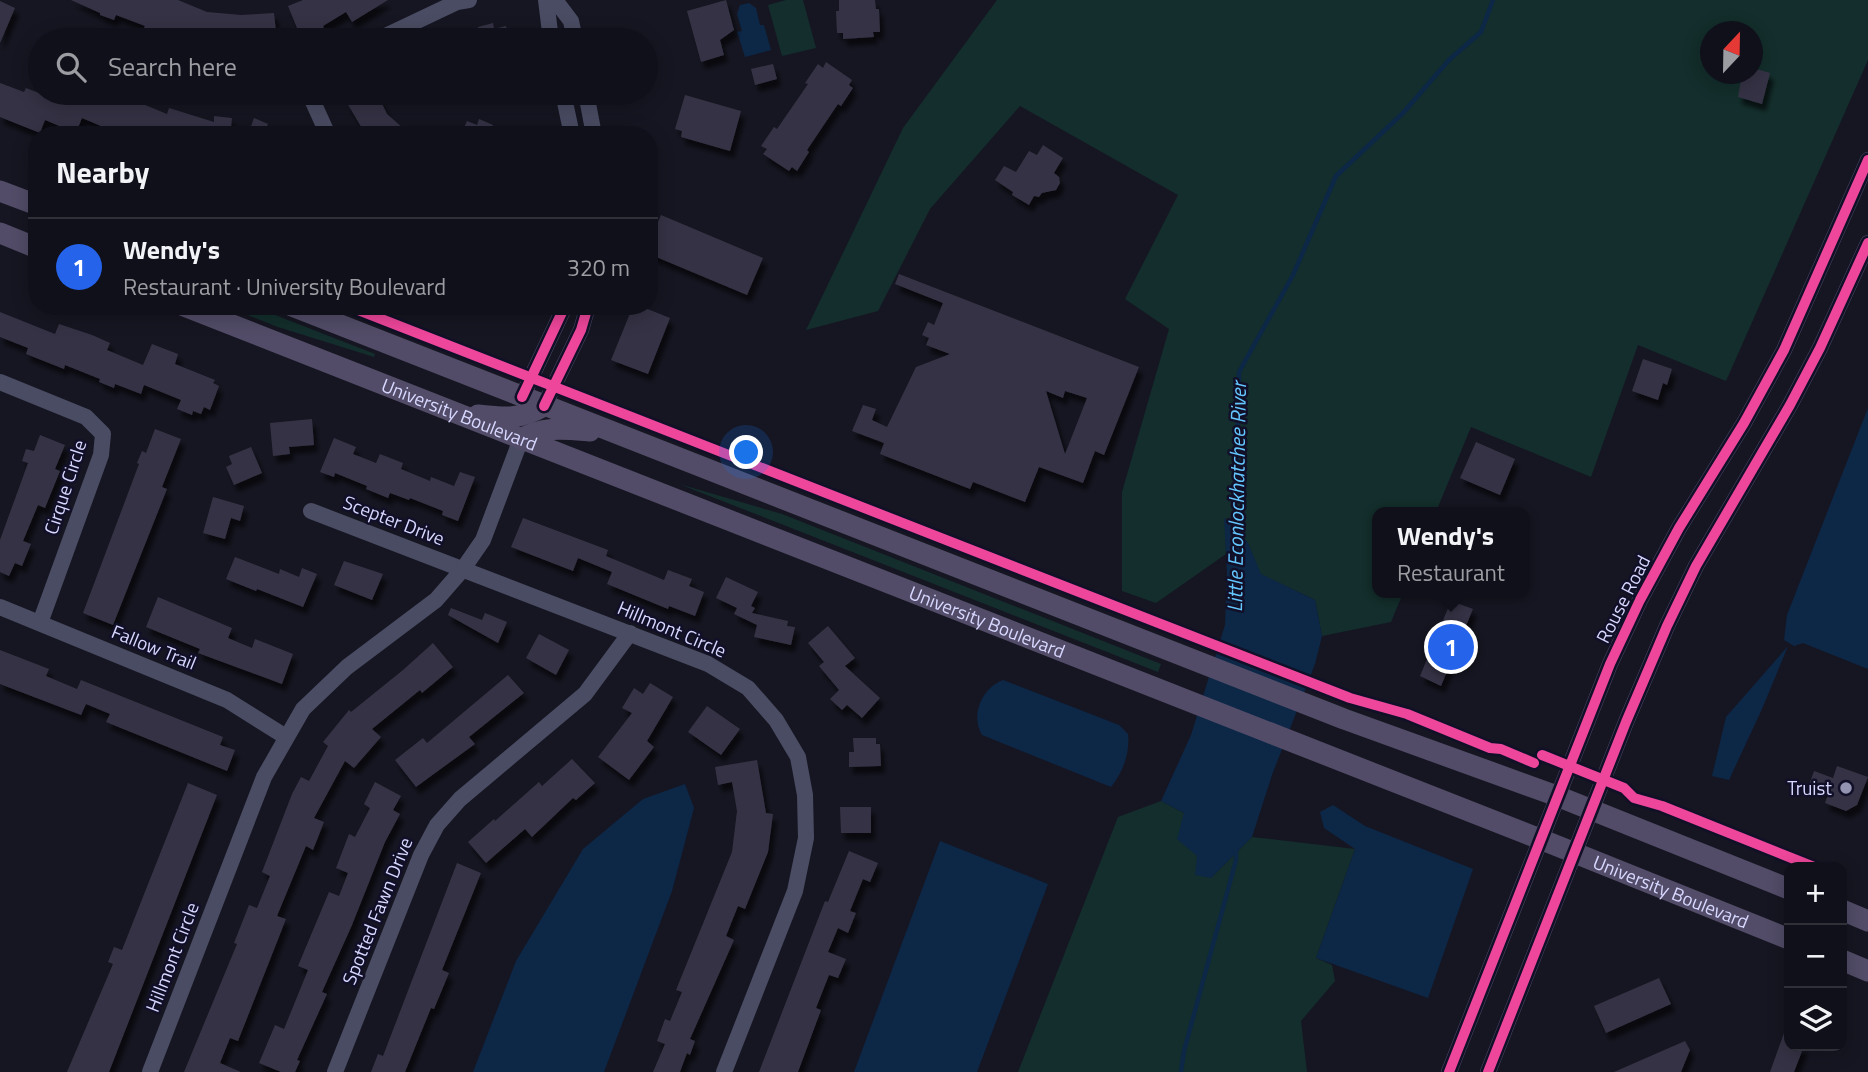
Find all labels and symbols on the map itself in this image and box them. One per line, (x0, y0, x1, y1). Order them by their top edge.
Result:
north arrow (1700, 21, 1763, 84)
street label: University Boulevard (377, 370, 542, 458)
water label: Little Econlockhatchee River (1218, 379, 1254, 612)
your location (729, 435, 763, 469)
street label: Cirque Circle (36, 436, 93, 538)
street label: Scepter Drive (339, 487, 449, 552)
street label: Rouse Road (1588, 550, 1657, 648)
street label: University Boulevard (905, 577, 1070, 665)
street label: Hillmont Circle (613, 593, 731, 665)
street label: Fallow Trail (107, 616, 201, 677)
pin: 1 (1428, 621, 1474, 673)
place label: Truist (1787, 773, 1832, 802)
marker: Truist (1838, 780, 1854, 796)
street label: Spotted Fawn Drive (334, 833, 419, 989)
street label: University Boulevard (1589, 847, 1753, 935)
street label: Hillmont Circle (137, 898, 206, 1016)

